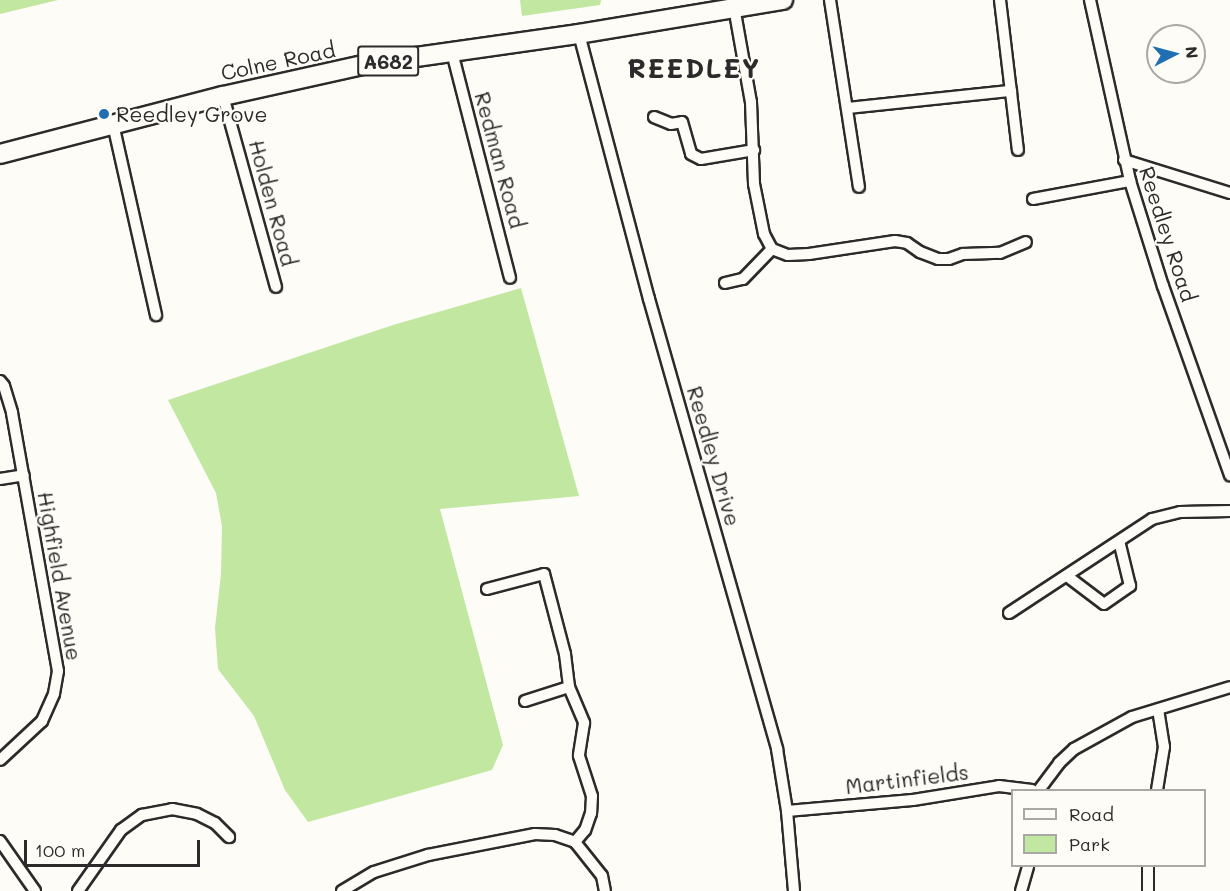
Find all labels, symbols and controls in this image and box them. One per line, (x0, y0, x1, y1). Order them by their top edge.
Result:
north arrow (1146, 24, 1206, 84)
street label: Colne Road (218, 37, 338, 85)
road number: A682 (356, 44, 420, 78)
text: N (1181, 45, 1203, 59)
district label: REEDLEY (627, 52, 761, 84)
street label: Redman Road (470, 89, 530, 231)
place label: Reedley Grove (116, 101, 267, 127)
marker: Reedley Grove (97, 107, 111, 121)
street label: Holden Road (244, 137, 302, 269)
street label: Reedley Road (1134, 163, 1202, 305)
street label: Reedley Drive (682, 383, 746, 529)
street label: Highfield Avenue (33, 490, 87, 662)
street label: Martinfields (844, 759, 970, 799)
legend (1011, 789, 1206, 867)
text: Road (1069, 802, 1114, 826)
scale bar (27, 828, 202, 866)
text: Park (1069, 832, 1110, 856)
text: 100 m (35, 838, 85, 862)

